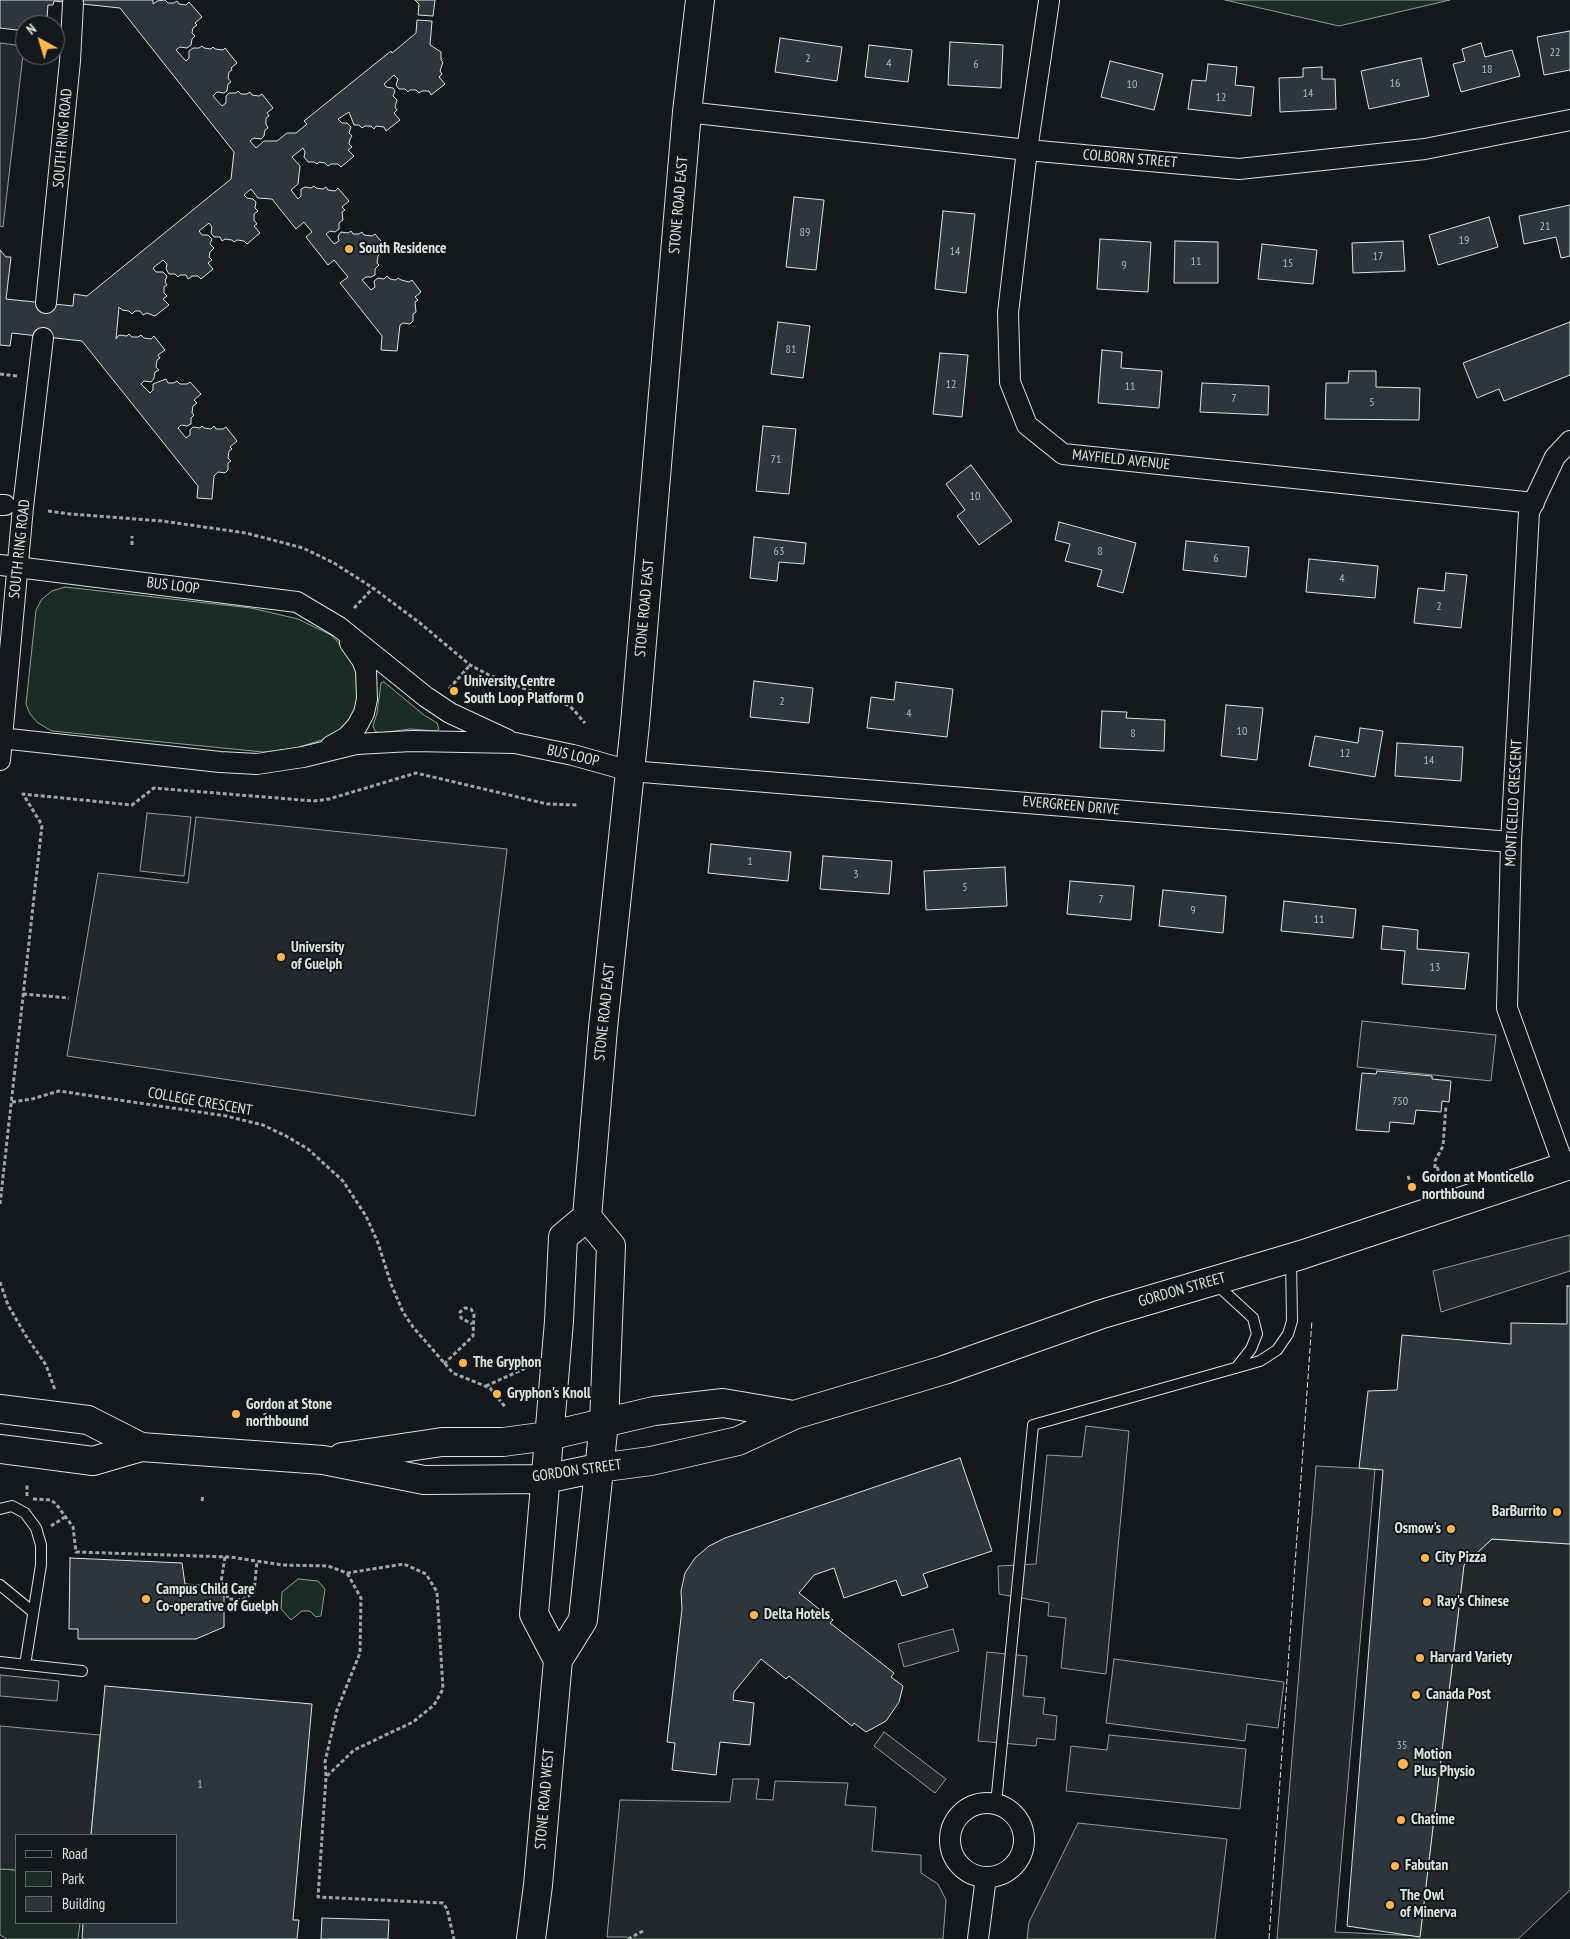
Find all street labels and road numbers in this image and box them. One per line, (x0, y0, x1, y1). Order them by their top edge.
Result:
street label: SOUTH RING ROAD (50, 88, 76, 188)
street label: COLBORN STREET (1082, 146, 1178, 172)
street label: STONE ROAD EAST (666, 155, 692, 255)
street label: MAYFIELD AVENUE (1071, 446, 1171, 474)
street label: SOUTH RING ROAD (6, 499, 34, 599)
street label: STONE ROAD EAST (632, 558, 658, 658)
street label: BUS LOOP (146, 574, 200, 598)
street label: MONTICELLO CRESCENT (1502, 739, 1526, 867)
street label: BUS LOOP (545, 741, 601, 771)
street label: EVERGREEN DRIVE (1022, 793, 1120, 819)
street label: STONE ROAD EAST (591, 962, 619, 1062)
street label: COLLEGE CRESCENT (146, 1084, 254, 1120)
street label: GORDON STREET (1136, 1269, 1228, 1311)
street label: GORDON STREET (531, 1456, 623, 1486)
street label: STONE ROAD WEST (532, 1748, 558, 1850)

